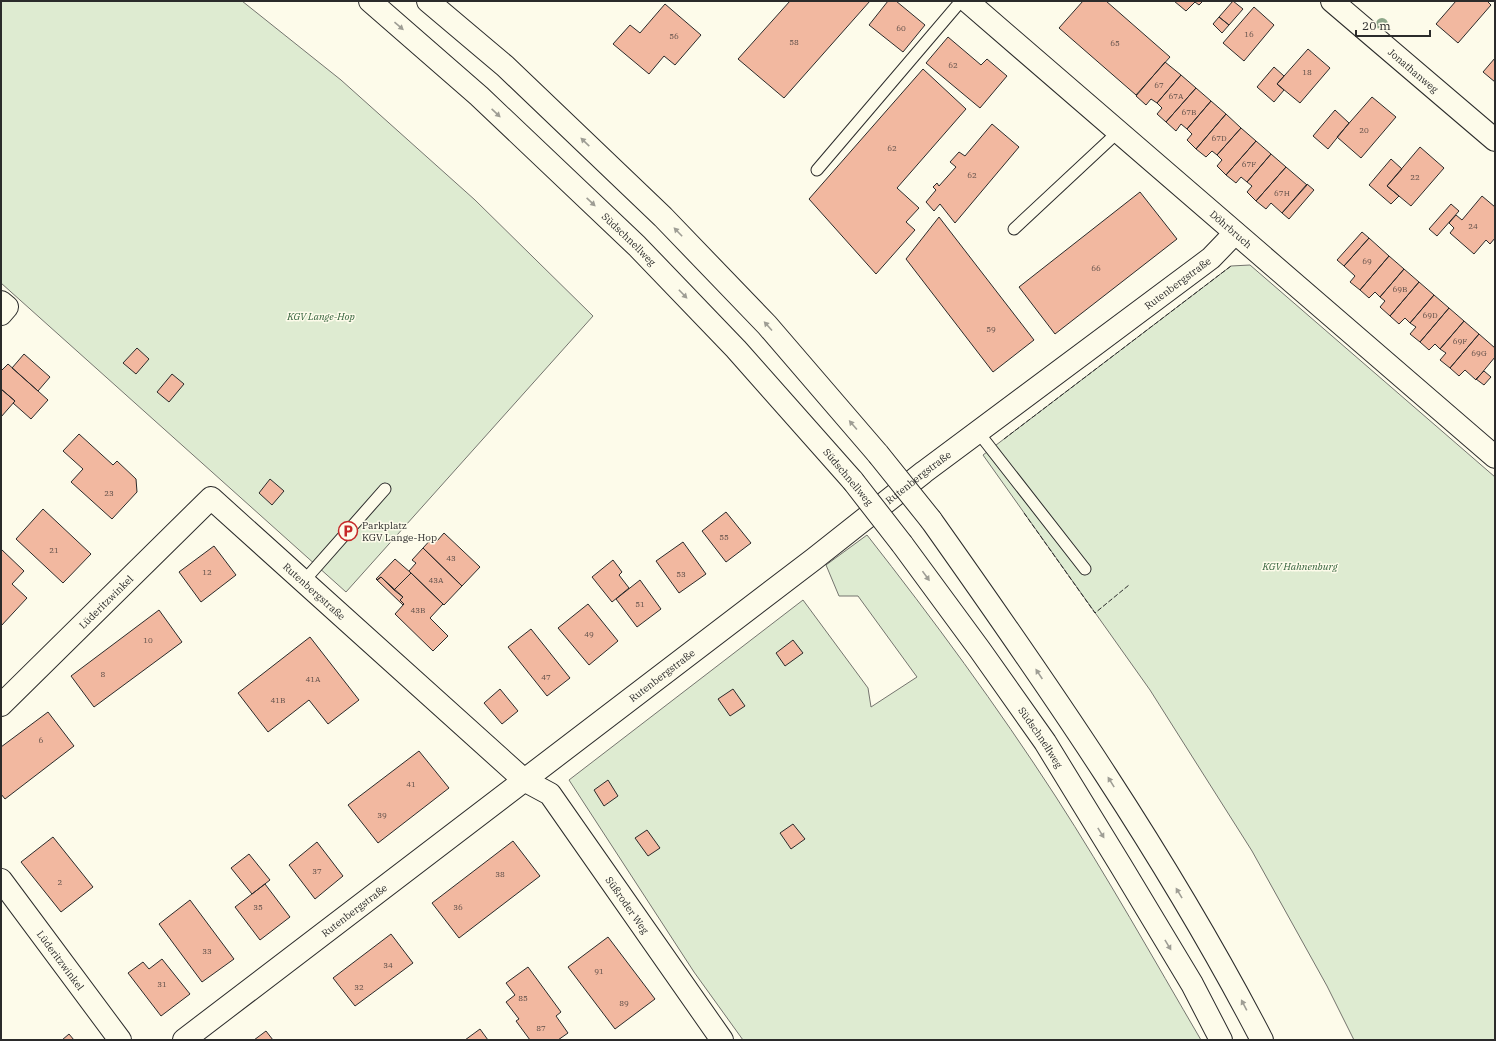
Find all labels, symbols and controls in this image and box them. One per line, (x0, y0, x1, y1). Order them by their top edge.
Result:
scale bar (1356, 12, 1430, 38)
text: 20 m (1362, 18, 1391, 33)
one-way arrow (394, 22, 404, 31)
house number: 60 (896, 23, 906, 33)
house number: 16 (1244, 29, 1254, 39)
house number: 56 (669, 31, 679, 41)
house number: 58 (789, 37, 799, 47)
house number: 65 (1110, 38, 1120, 48)
street label: Jonathanweg (1386, 45, 1442, 96)
house number: 62 (948, 60, 958, 70)
house number: 18 (1302, 67, 1312, 77)
house number: 67 (1154, 80, 1164, 90)
house number: 67A (1168, 91, 1184, 101)
house number: 67B (1182, 107, 1196, 117)
one-way arrow (491, 108, 501, 117)
house number: 20 (1359, 125, 1369, 135)
house number: 67D (1211, 133, 1227, 143)
one-way arrow (580, 138, 589, 147)
house number: 62 (887, 143, 897, 153)
house number: 67F (1242, 159, 1256, 169)
house number: 62 (967, 170, 977, 180)
house number: 22 (1410, 172, 1420, 182)
house number: 67H (1274, 188, 1290, 198)
one-way arrow (586, 197, 596, 207)
street label: Döhrbruch (1207, 207, 1255, 251)
street label: Südschnellweg (599, 210, 659, 269)
house number: 24 (1468, 221, 1478, 231)
one-way arrow (673, 227, 683, 237)
street label: Rutenbergstraße (1142, 254, 1213, 312)
house number: 69 (1362, 256, 1372, 266)
house number: 66 (1091, 263, 1101, 273)
house number: 69B (1393, 284, 1407, 294)
one-way arrow (678, 289, 688, 299)
park label: KGV Lange-Hop (286, 310, 355, 323)
house number: 69D (1422, 310, 1438, 320)
one-way arrow (763, 321, 772, 332)
house number: 59 (986, 324, 996, 334)
house number: 69F (1453, 336, 1467, 346)
house number: 69G (1471, 348, 1487, 358)
one-way arrow (848, 419, 857, 430)
street label: Südschnellweg (820, 446, 876, 509)
street label: Rutenbergstraße (883, 448, 953, 507)
house number: 23 (104, 488, 114, 498)
place label: Parkplatz KGV Lange-Hop (362, 519, 437, 544)
parking icon: Parkplatz KGV Lange-Hop (337, 520, 359, 542)
house number: 55 (719, 532, 729, 542)
house number: 21 (49, 545, 59, 555)
house number: 43 (446, 553, 456, 563)
street label: Rutenbergstraße (280, 560, 348, 623)
park label: KGV Hahnenburg (1262, 560, 1338, 573)
house number: 12 (202, 567, 212, 577)
house number: 53 (676, 569, 686, 579)
one-way arrow (921, 570, 930, 581)
street label: Lüderitzwinkel (76, 572, 136, 631)
house number: 43A (428, 575, 444, 585)
house number: 51 (635, 599, 645, 609)
house number: 43B (411, 605, 425, 615)
house number: 49 (584, 629, 594, 639)
house number: 10 (143, 635, 153, 645)
street label: Rutenbergstraße (626, 646, 697, 705)
house number: 8 (101, 669, 106, 679)
one-way arrow (1035, 669, 1043, 679)
house number: 47 (541, 672, 551, 682)
house number: 41A (305, 674, 321, 684)
house number: 41B (271, 695, 285, 705)
street label: Südschnellweg (1016, 704, 1066, 771)
house number: 6 (39, 735, 44, 745)
one-way arrow (1107, 777, 1115, 787)
house number: 41 (406, 779, 416, 789)
house number: 39 (377, 810, 387, 820)
one-way arrow (1098, 827, 1105, 839)
house number: 37 (312, 866, 322, 876)
house number: 38 (495, 869, 505, 879)
street label: Süßroder Weg (603, 874, 652, 937)
house number: 2 (58, 877, 63, 887)
street label: Rutenbergstraße (319, 881, 390, 939)
one-way arrow (1176, 887, 1183, 899)
house number: 35 (253, 902, 263, 912)
house number: 36 (453, 902, 463, 912)
street label: Lüderitzwinkel (34, 928, 87, 993)
one-way arrow (1165, 939, 1172, 951)
house number: 33 (202, 946, 212, 956)
house number: 34 (383, 960, 393, 970)
house number: 91 (594, 966, 604, 976)
house number: 31 (157, 979, 167, 989)
house number: 32 (354, 982, 364, 992)
house number: 85 (518, 993, 528, 1003)
house number: 89 (619, 998, 629, 1008)
one-way arrow (1241, 1000, 1247, 1011)
house number: 87 (536, 1023, 546, 1033)

